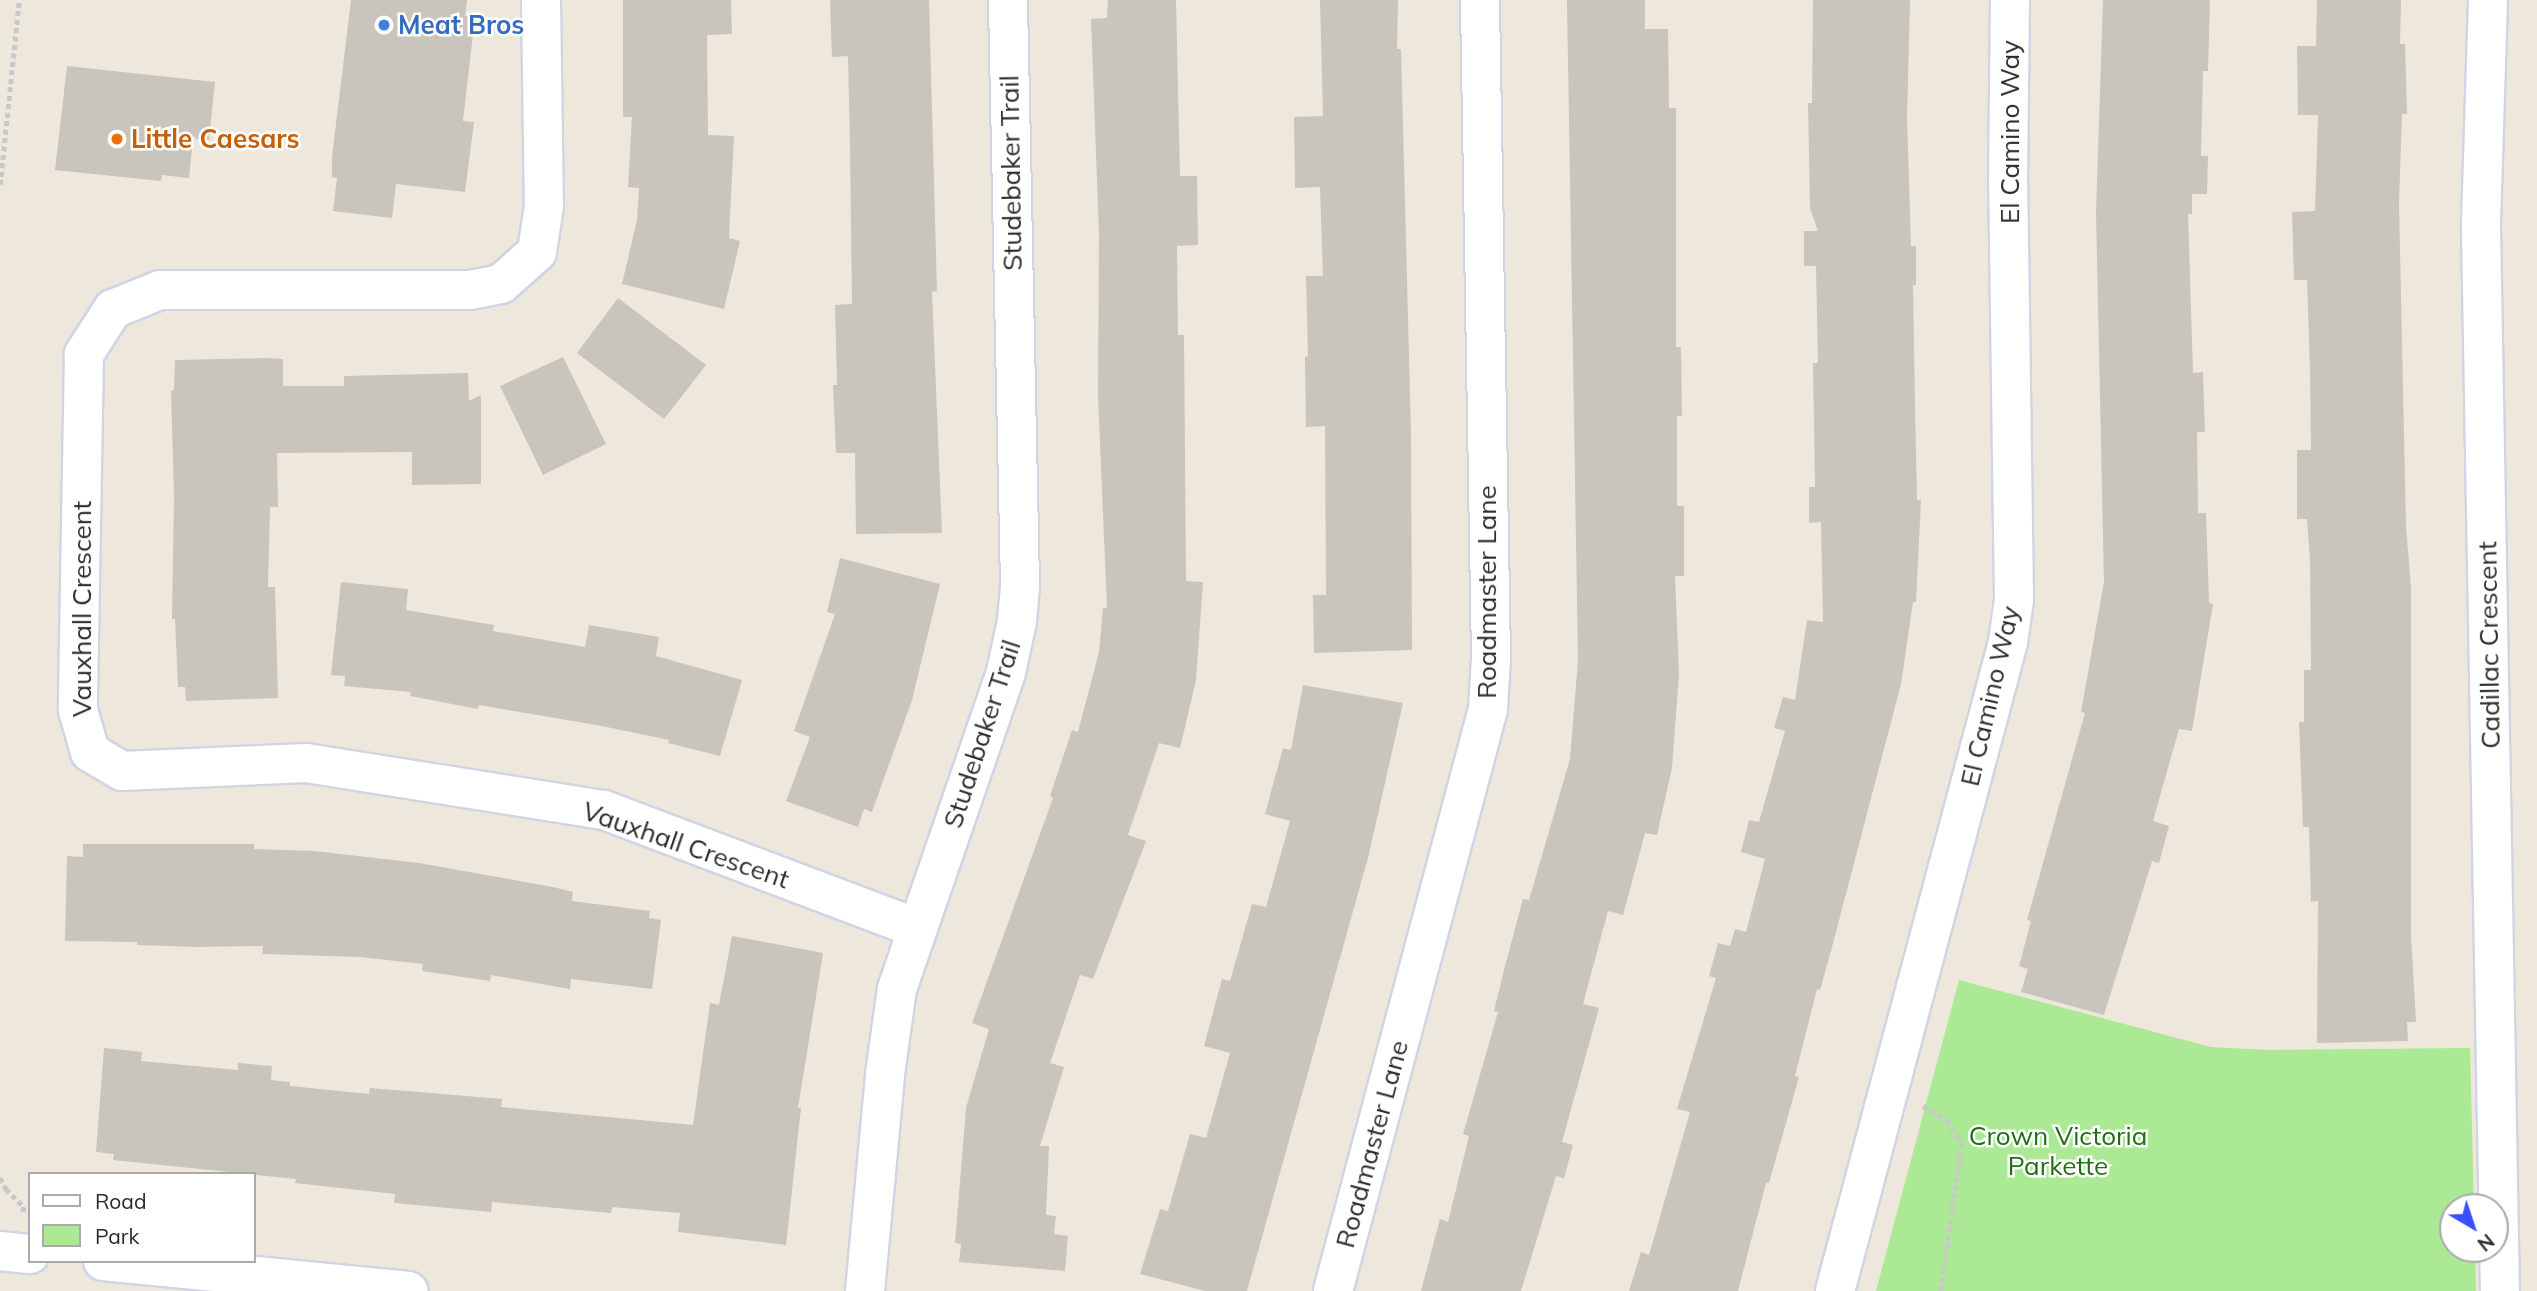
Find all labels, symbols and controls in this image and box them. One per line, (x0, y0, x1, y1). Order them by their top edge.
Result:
place label: Meat Bros (398, 9, 524, 41)
marker: Meat Bros (376, 17, 392, 33)
street label: El Camino Way (1994, 40, 2026, 224)
street label: Studebaker Trail (994, 75, 1028, 271)
place label: Little Caesars (131, 123, 299, 155)
marker: Little Caesars (109, 131, 125, 147)
street label: Roadmaster Lane (1471, 485, 1503, 699)
street label: Vauxhall Crescent (66, 501, 98, 717)
street label: Cadillac Crescent (2472, 541, 2506, 749)
street label: El Camino Way (1954, 603, 2026, 789)
street label: Studebaker Trail (937, 636, 1027, 832)
street label: Vauxhall Crescent (579, 795, 793, 895)
street label: Roadmaster Lane (1329, 1037, 1415, 1251)
park label: Crown Victoria Parkette (1969, 1120, 2147, 1182)
legend (28, 1172, 256, 1263)
text: Road (95, 1188, 146, 1214)
north arrow (2439, 1193, 2509, 1263)
text: Park (95, 1223, 139, 1249)
text: N (2473, 1229, 2499, 1257)

